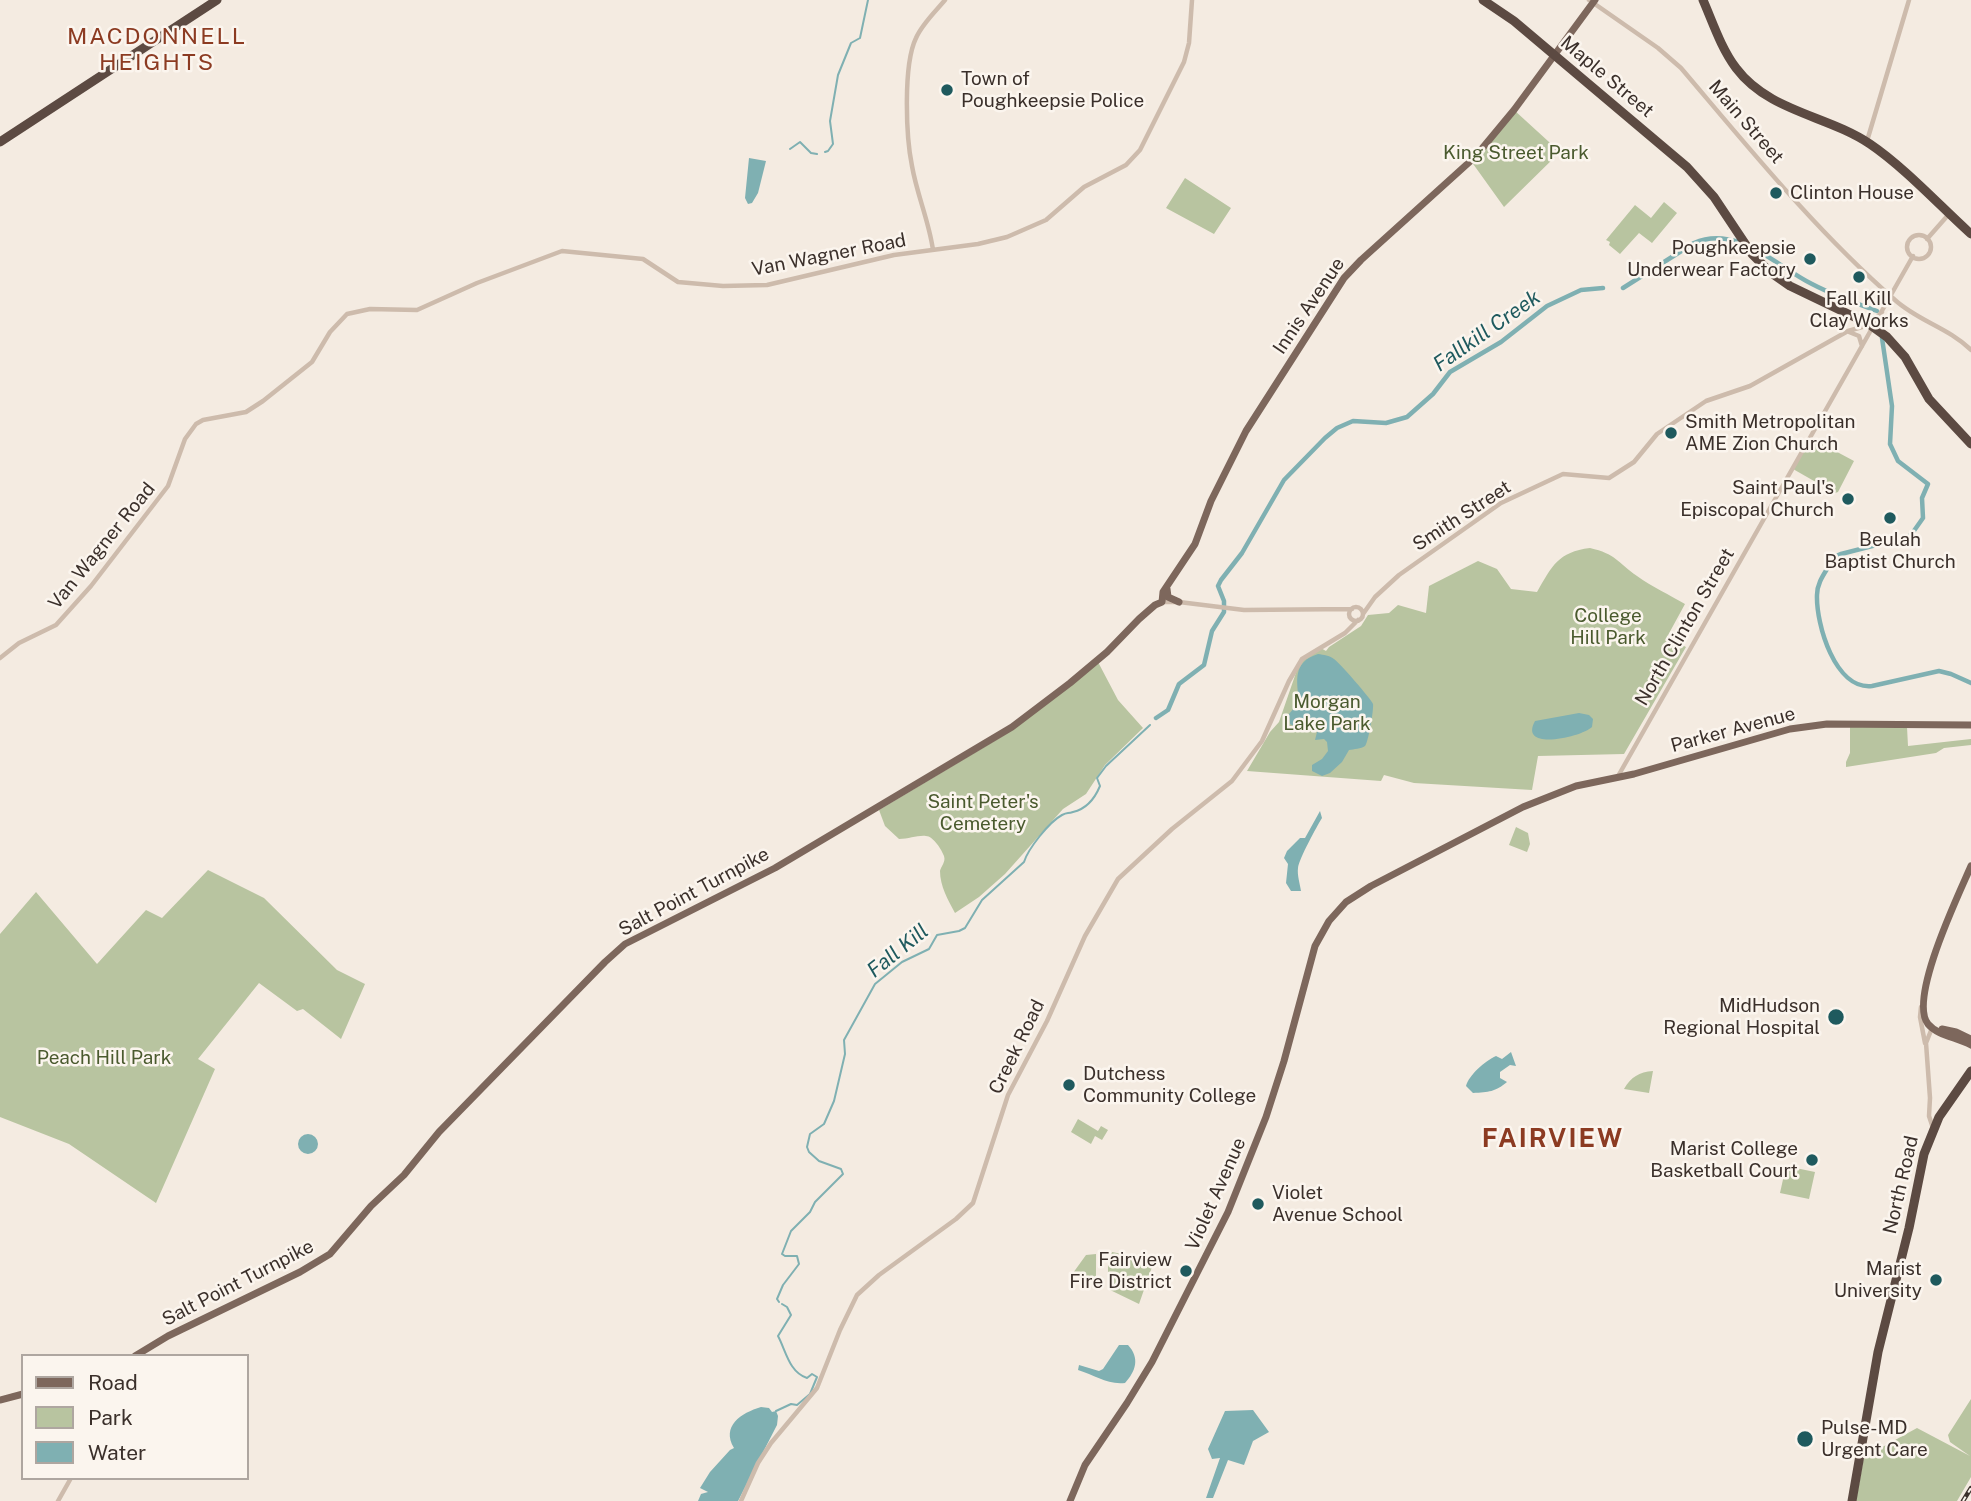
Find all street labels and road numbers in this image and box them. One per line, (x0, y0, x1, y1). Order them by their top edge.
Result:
street label: Maple Street (1556, 31, 1658, 123)
street label: Main Street (1704, 76, 1788, 168)
street label: Van Wagner Road (750, 229, 908, 281)
street label: Innis Avenue (1268, 253, 1350, 359)
street label: Smith Street (1409, 476, 1515, 556)
street label: Van Wagner Road (44, 478, 160, 614)
street label: North Clinton Street (1631, 544, 1739, 710)
street label: Parker Avenue (1668, 702, 1798, 758)
street label: Salt Point Turnpike (615, 843, 773, 941)
street label: Creek Road (984, 996, 1050, 1098)
street label: Violet Avenue (1181, 1134, 1251, 1254)
street label: North Road (1879, 1134, 1923, 1236)
street label: Salt Point Turnpike (158, 1235, 318, 1331)

